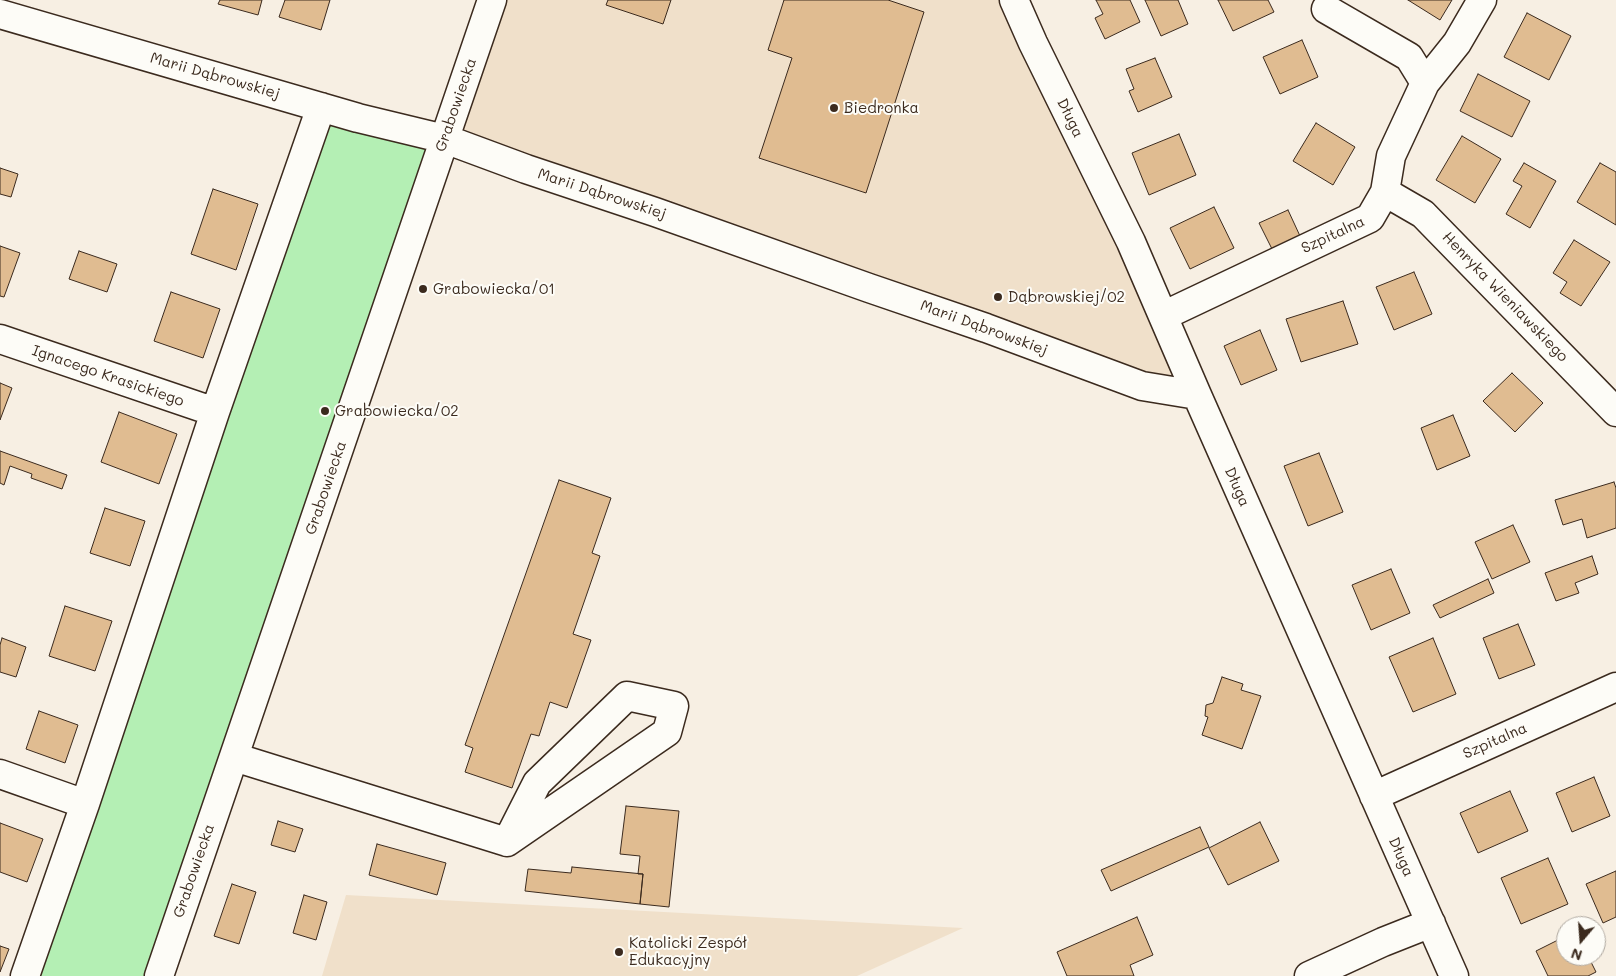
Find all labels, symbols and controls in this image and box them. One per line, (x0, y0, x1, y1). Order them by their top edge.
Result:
street label: Marii Dąbrowskiej (148, 49, 282, 103)
street label: Grabowiecka (432, 56, 480, 154)
street label: Długa (1053, 96, 1087, 140)
place label: Biedronka (844, 99, 919, 117)
marker: Biedronka (828, 102, 840, 114)
street label: Marii Dąbrowskiej (535, 165, 669, 223)
street label: Szpitalna (1298, 212, 1368, 258)
street label: Henryka Wieniawskiego (1438, 228, 1572, 366)
place label: Grabowiecka/01 (433, 280, 555, 298)
marker: Grabowiecka/01 (417, 283, 429, 295)
place label: Dąbrowskiej/02 (1008, 288, 1125, 306)
marker: Dąbrowskiej/02 (992, 291, 1004, 303)
street label: Marii Dąbrowskiej (918, 297, 1050, 359)
street label: Ignacego Krasickiego (30, 342, 186, 410)
place label: Grabowiecka/02 (335, 402, 459, 420)
marker: Grabowiecka/02 (319, 405, 331, 417)
street label: Grabowiecka (302, 439, 350, 537)
street label: Długa (1220, 465, 1254, 509)
street label: Szpitalna (1460, 719, 1530, 763)
street label: Grabowiecka (170, 822, 218, 920)
street label: Długa (1384, 835, 1418, 879)
north arrow (1556, 916, 1606, 966)
place label: Katolicki Zespół Edukacyjny (629, 934, 747, 969)
text: N (1569, 944, 1585, 965)
marker: Katolicki Zespół Edukacyjny (613, 946, 625, 958)

